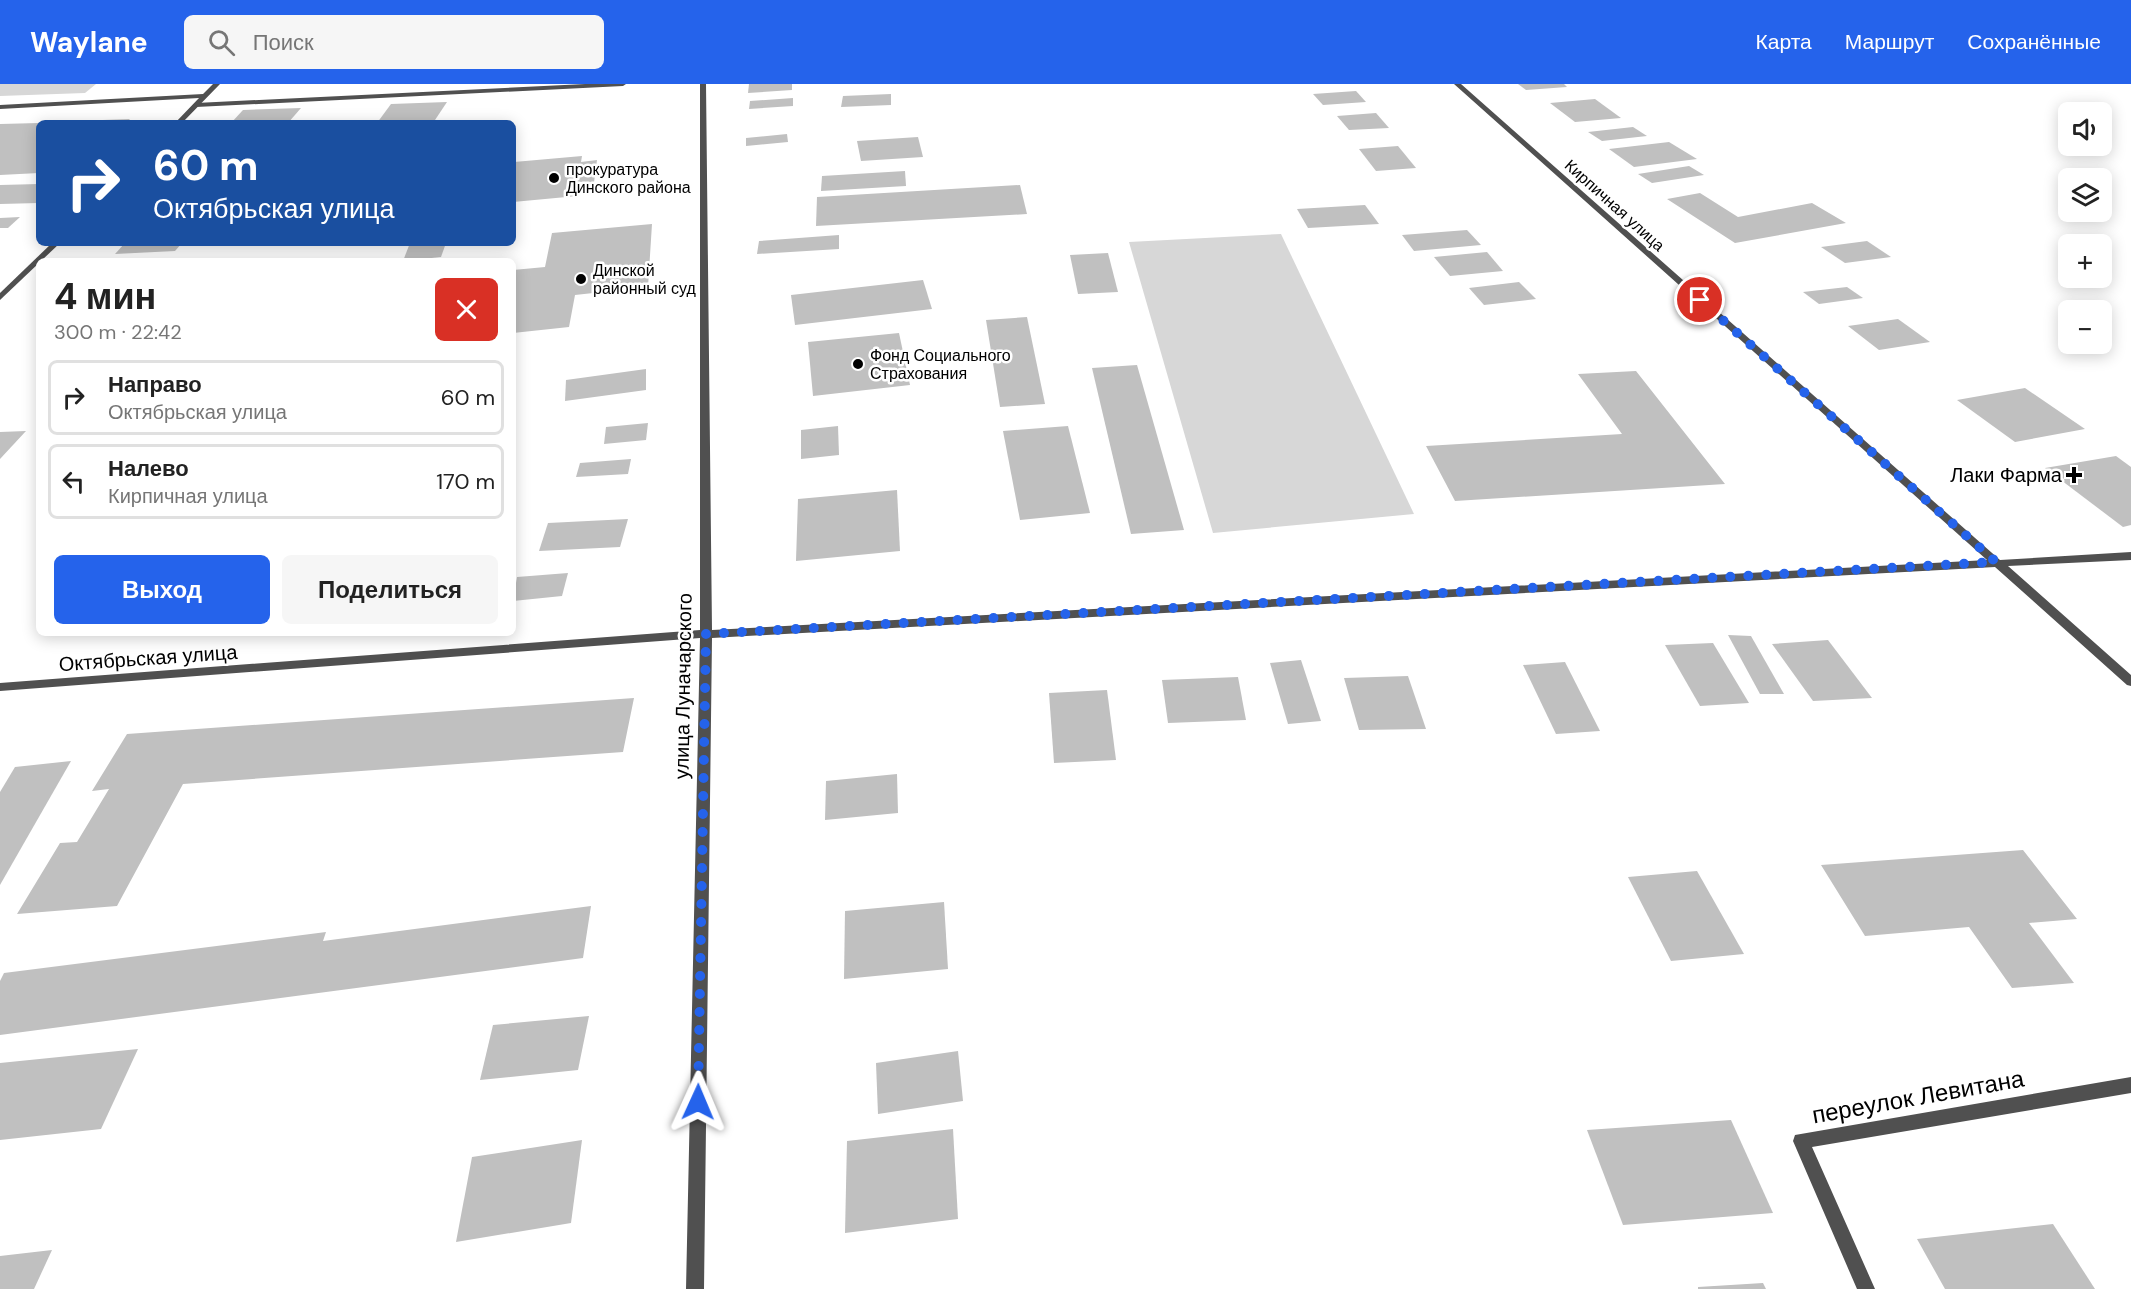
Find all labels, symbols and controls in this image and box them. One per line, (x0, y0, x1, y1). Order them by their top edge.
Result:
search box (184, 15, 604, 69)
text: Waylane (30, 24, 148, 61)
icon: search (205, 26, 238, 59)
text: Поиск (253, 28, 314, 57)
text: Карта (1756, 28, 1812, 56)
text: Маршрут (1845, 28, 1934, 56)
text: Сохранённые (1967, 28, 2101, 56)
map controls (2058, 102, 2112, 354)
button: sound (2058, 102, 2112, 156)
text: 60 m (153, 138, 259, 193)
icon: right (54, 144, 132, 222)
street label: Кирпичная улица (1560, 155, 1669, 256)
place label: прокуратура Динского района (566, 159, 691, 198)
button: layers (2058, 168, 2112, 222)
marker: прокуратура Динского района (547, 171, 561, 185)
text: Октябрьская улица (153, 191, 395, 226)
button: + (2058, 234, 2112, 288)
place label: Динской районный суд (593, 260, 696, 299)
marker: Динской районный суд (574, 272, 588, 286)
text: 4 мин (54, 273, 156, 320)
pin (1674, 274, 1725, 325)
button: close (435, 278, 498, 341)
icon: arrive (1683, 283, 1716, 316)
button: − (2058, 300, 2112, 354)
text: 300 m · 22:42 (54, 319, 182, 345)
place label: Фонд Социального Страхования (870, 345, 1011, 384)
marker: Фонд Социального Страхования (851, 357, 865, 371)
text: Направо (108, 370, 202, 399)
icon: right (57, 381, 90, 414)
text: 60 m (441, 383, 495, 412)
text: Октябрьская улица (108, 399, 287, 425)
text: Налево (108, 454, 189, 483)
place label: Лаки Фарма (1950, 462, 2063, 488)
icon: left (57, 465, 90, 498)
text: 170 m (436, 467, 495, 496)
marker: Лаки Фарма (2067, 468, 2081, 482)
text: Кирпичная улица (108, 483, 268, 509)
button: Выход (54, 555, 270, 624)
button: Поделиться (282, 555, 498, 624)
street label: улица Луначарского (668, 593, 698, 779)
street label: Октябрьская улица (58, 639, 239, 677)
street label: переулок Левитана (1810, 1062, 2027, 1130)
position arrow (666, 1070, 730, 1134)

